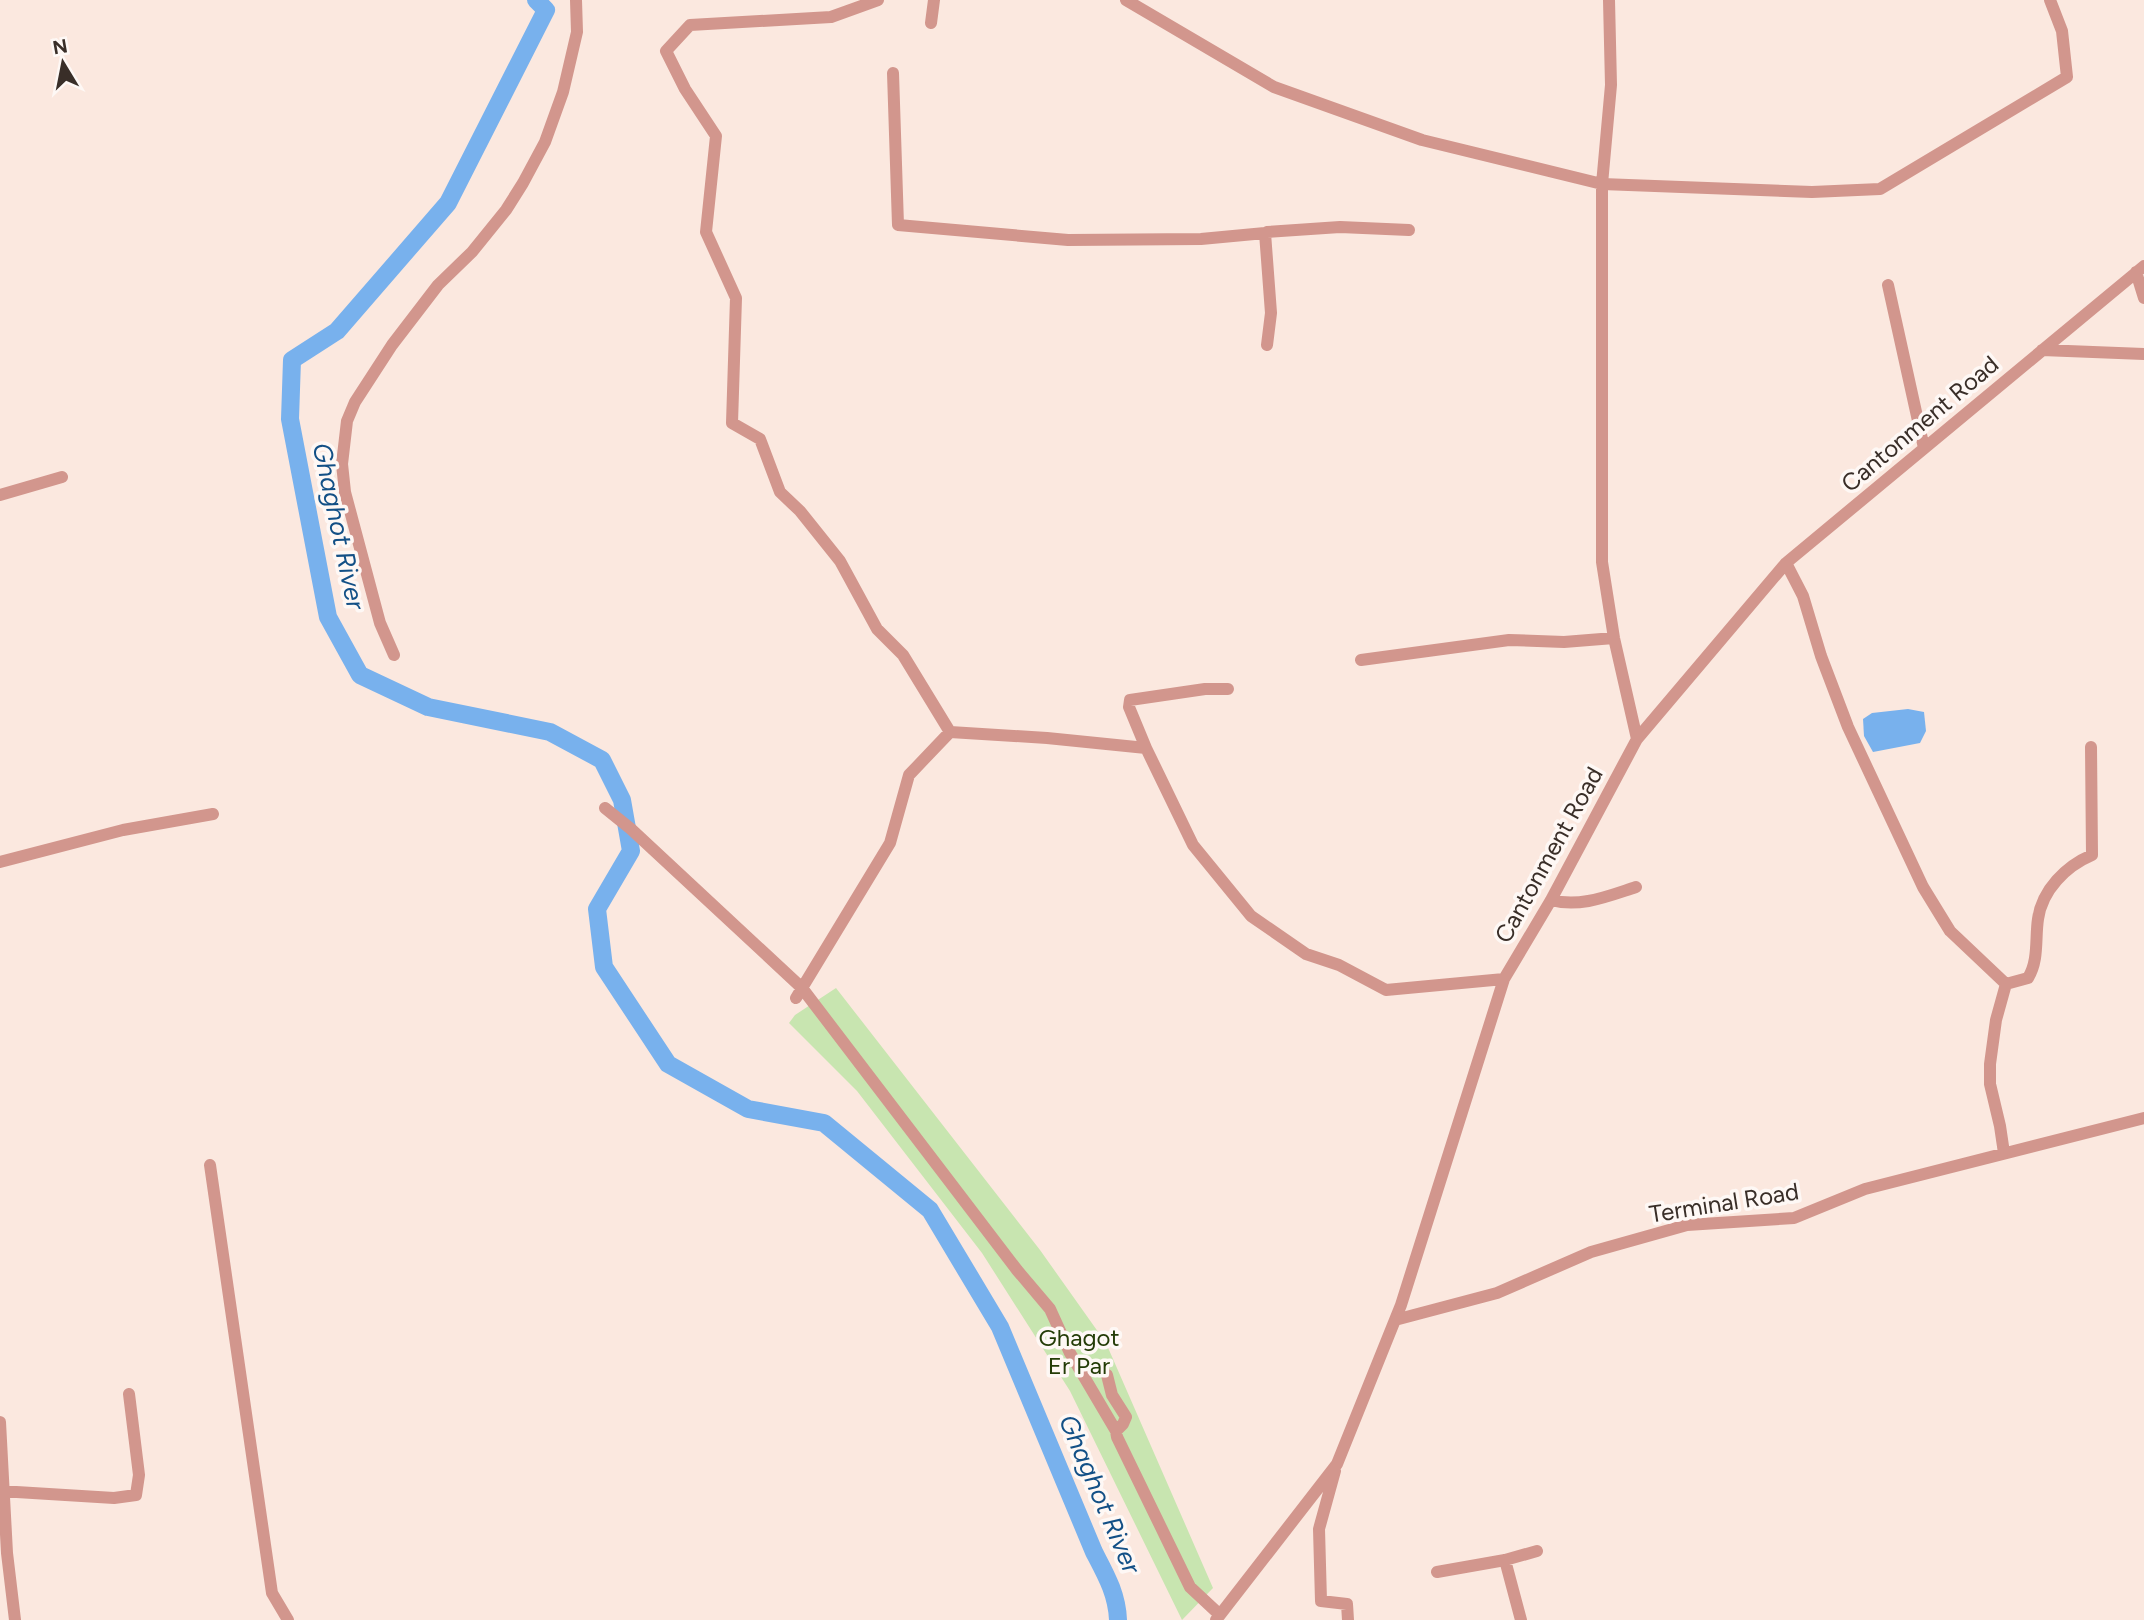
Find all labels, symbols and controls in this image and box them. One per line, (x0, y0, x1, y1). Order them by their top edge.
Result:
north arrow (28, 28, 98, 98)
text: N (51, 34, 69, 59)
street label: Cantonment Road (1835, 349, 2004, 498)
water label: Ghaghot River (306, 440, 373, 613)
street label: Cantonment Road (1488, 762, 1609, 948)
street label: Terminal Road (1647, 1176, 1801, 1229)
park label: Ghagot Er Par (1039, 1323, 1119, 1380)
water label: Ghaghot River (1052, 1410, 1148, 1579)

